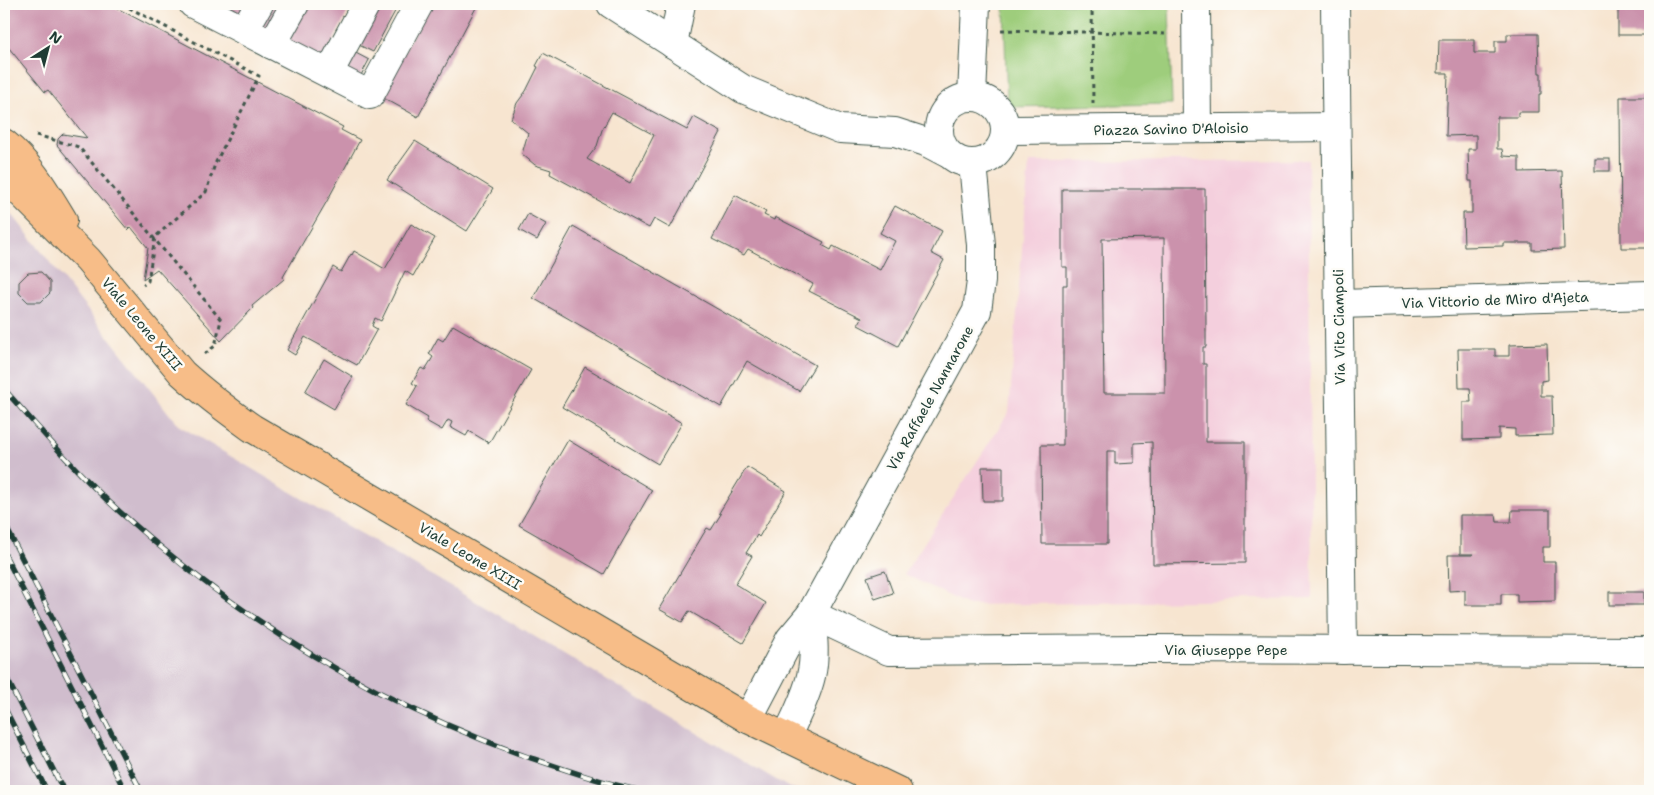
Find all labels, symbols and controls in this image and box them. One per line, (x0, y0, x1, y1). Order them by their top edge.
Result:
north arrow (22, 22, 72, 72)
text: N (46, 27, 65, 48)
street label: Piazza Savino D'Aloisio (1093, 119, 1249, 139)
street label: Via Vito Ciampoli (1329, 269, 1349, 385)
street label: Viale Leone XIII (98, 274, 186, 375)
street label: Via Vittorio de Miro d'Ajeta (1401, 288, 1589, 312)
street label: Via Raffaele Nannarone (883, 322, 977, 474)
street label: Viale Leone XIII (416, 518, 525, 594)
street label: Via Giuseppe Pepe (1164, 641, 1288, 659)

